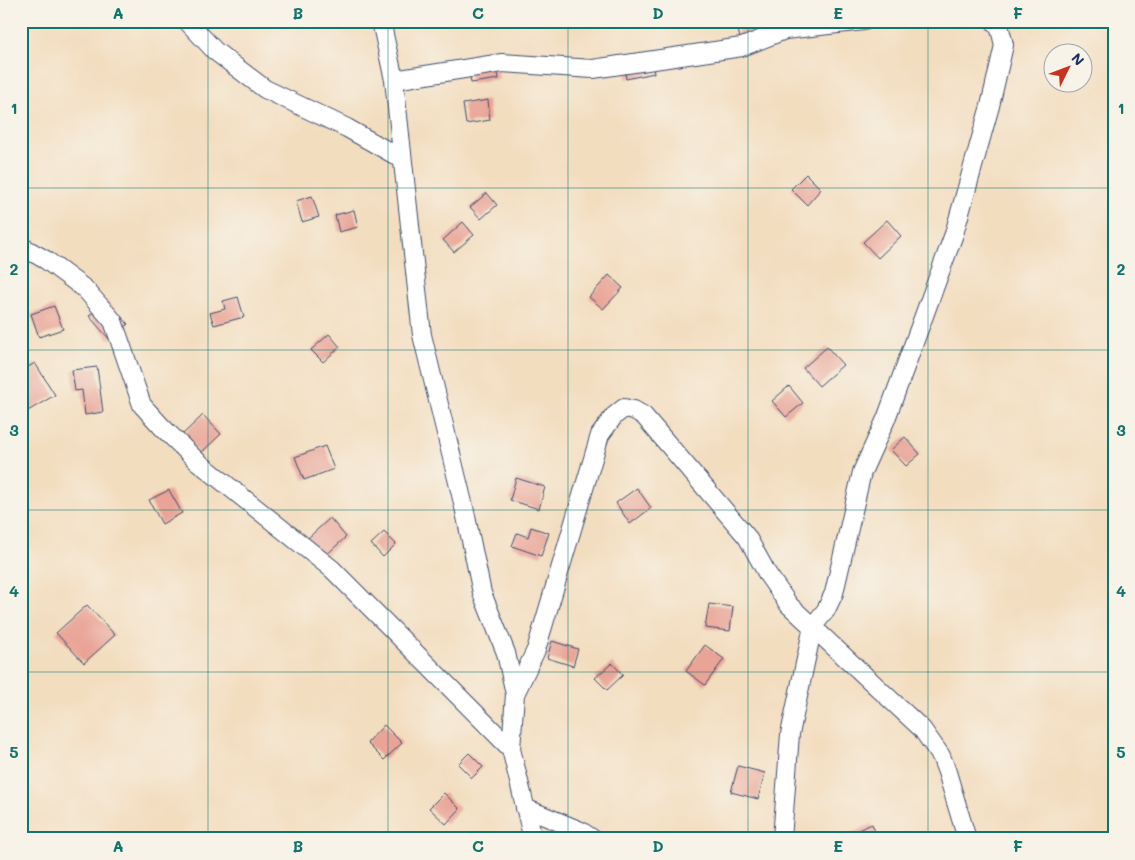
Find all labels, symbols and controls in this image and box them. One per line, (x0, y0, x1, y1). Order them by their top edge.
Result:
text: A (112, 2, 124, 23)
text: B (293, 2, 303, 23)
text: C (472, 2, 484, 23)
text: D (652, 2, 664, 23)
text: E (833, 2, 843, 23)
text: F (1013, 2, 1023, 23)
north arrow (1042, 42, 1092, 92)
text: N (1067, 49, 1089, 69)
text: 1 (10, 97, 18, 118)
text: 1 (1117, 97, 1125, 118)
text: 2 (10, 258, 19, 279)
text: 2 (1117, 258, 1126, 279)
text: 3 (9, 419, 19, 440)
text: 3 (1116, 419, 1126, 440)
text: 4 (9, 580, 19, 601)
text: 4 (1116, 580, 1126, 601)
text: 5 (9, 741, 19, 762)
text: 5 (1116, 741, 1126, 762)
text: A (112, 835, 124, 856)
text: B (293, 835, 303, 856)
text: C (472, 835, 484, 856)
text: D (652, 835, 664, 856)
text: E (833, 835, 843, 856)
text: F (1013, 835, 1023, 856)

